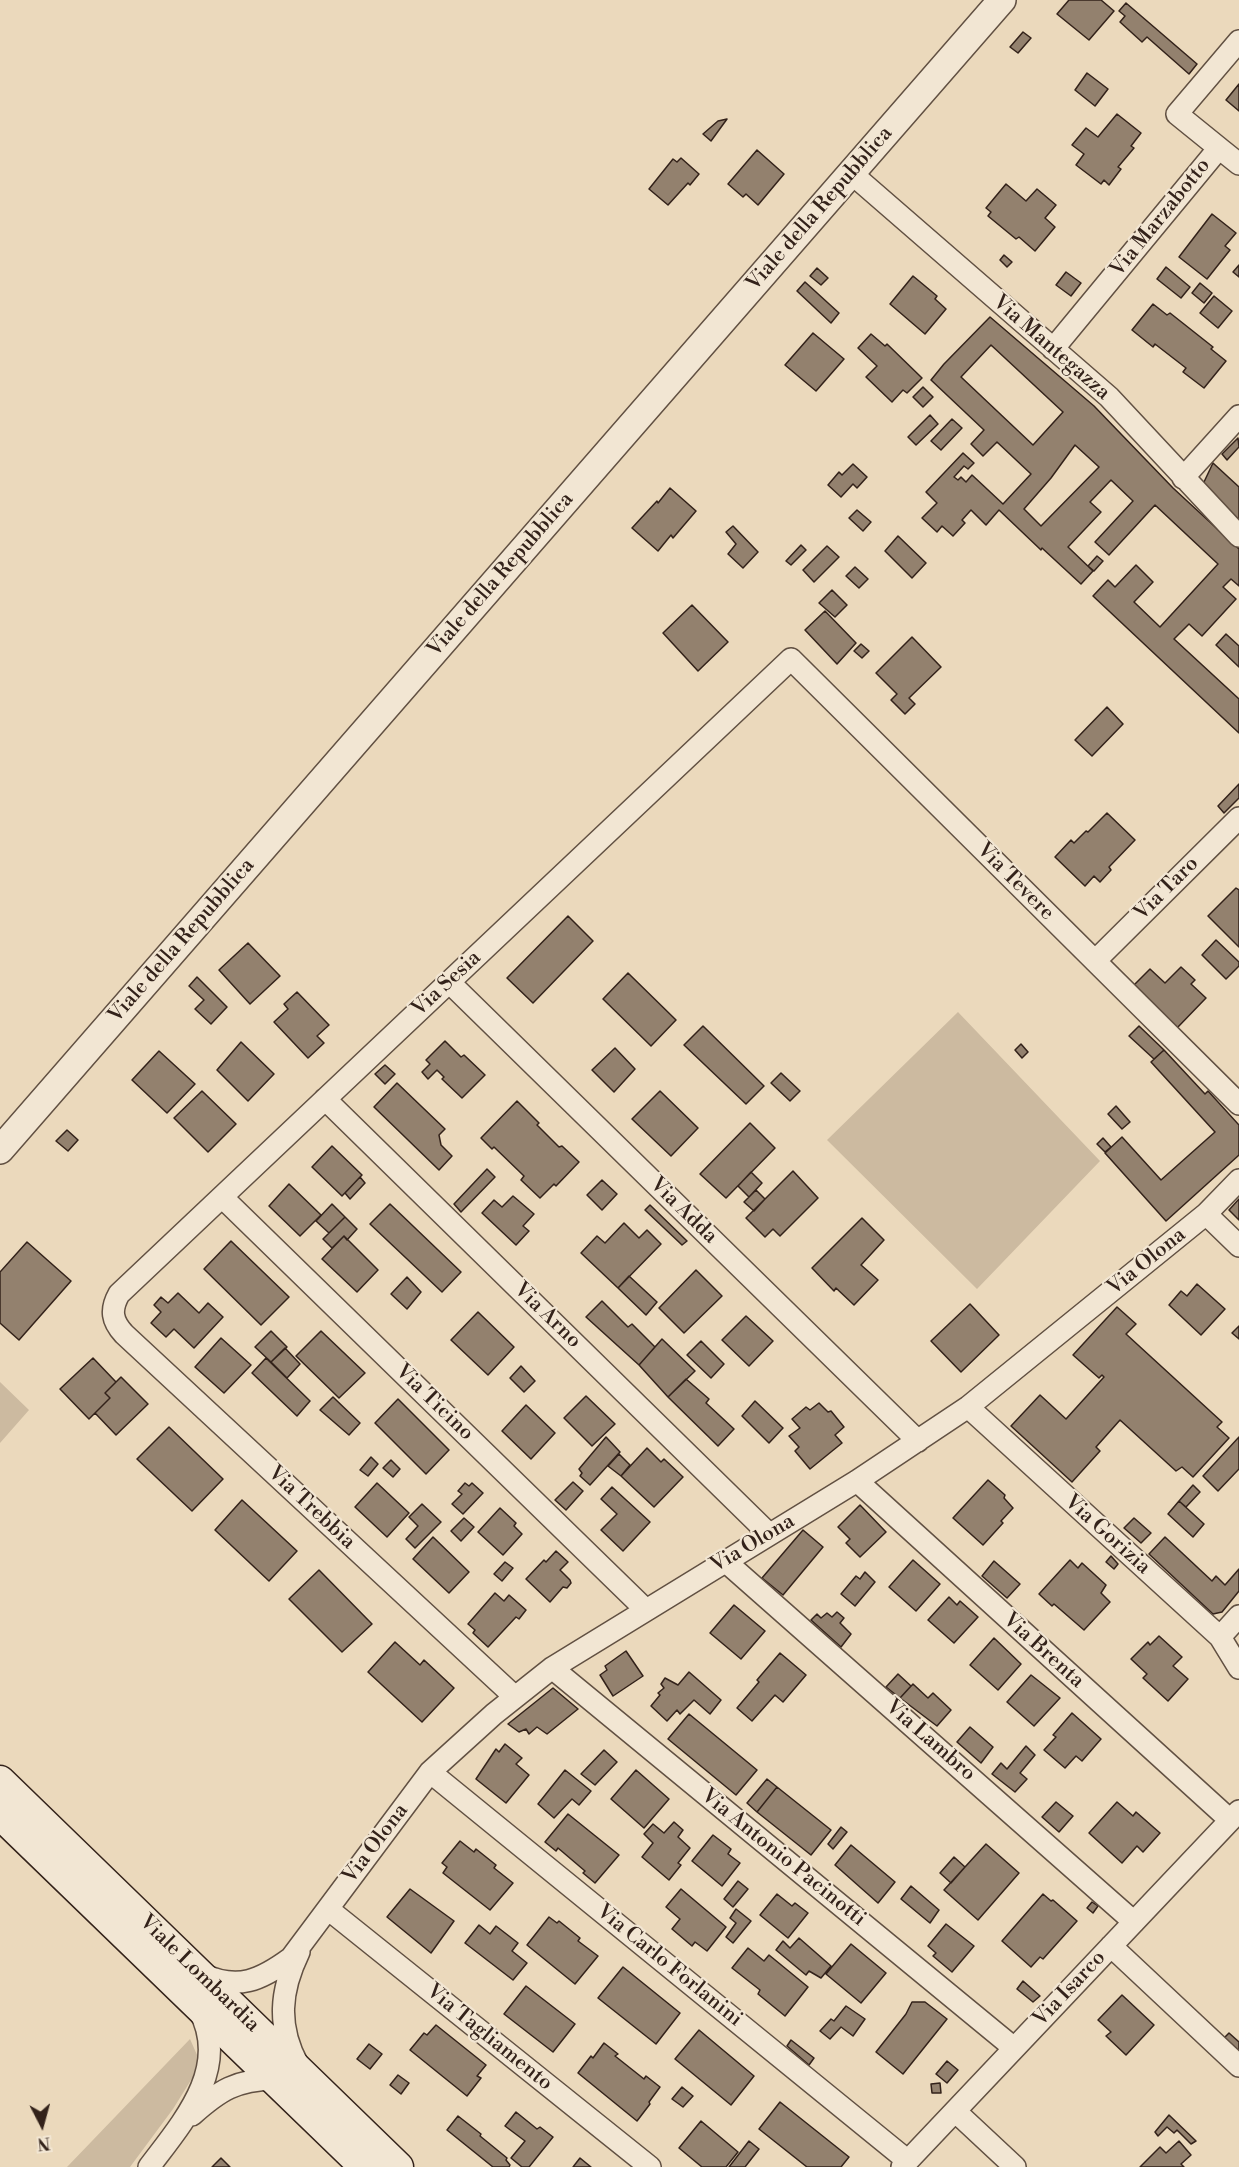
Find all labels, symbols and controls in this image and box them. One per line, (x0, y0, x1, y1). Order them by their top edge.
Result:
street label: Viale della Repubblica (742, 122, 898, 296)
street label: Via Marzabotto (1106, 154, 1216, 282)
street label: Via Mantegazza (987, 290, 1115, 406)
street label: Viale della Repubblica (423, 488, 579, 662)
street label: Via Tevere (971, 838, 1059, 926)
street label: Via Taro (1130, 852, 1204, 926)
street label: Viale della Repubblica (104, 854, 260, 1028)
street label: Via Sesia (407, 946, 487, 1022)
street label: Via Adda (644, 1173, 722, 1249)
street label: Via Olona (1103, 1223, 1191, 1301)
street label: Via Arno (508, 1278, 586, 1354)
street label: Via Ticino (390, 1360, 478, 1446)
street label: Via Trebbia (262, 1461, 360, 1555)
street label: Via Gorizia (1059, 1490, 1155, 1580)
street label: Via Olona (707, 1509, 799, 1579)
street label: Via Brenta (997, 1608, 1089, 1694)
street label: Via Lambro (880, 1695, 980, 1787)
street label: Via Antonio Pacinotti (696, 1784, 870, 1932)
street label: Via Olona (338, 1799, 414, 1889)
street label: Via Carlo Forlanini (591, 1899, 747, 2033)
street label: Viale Lombardia (134, 1910, 264, 2038)
street label: Via Isarco (1028, 1946, 1112, 2032)
street label: Via Tagliamento (421, 1979, 557, 2097)
north arrow (12, 2095, 72, 2155)
text: N (37, 2132, 51, 2154)

